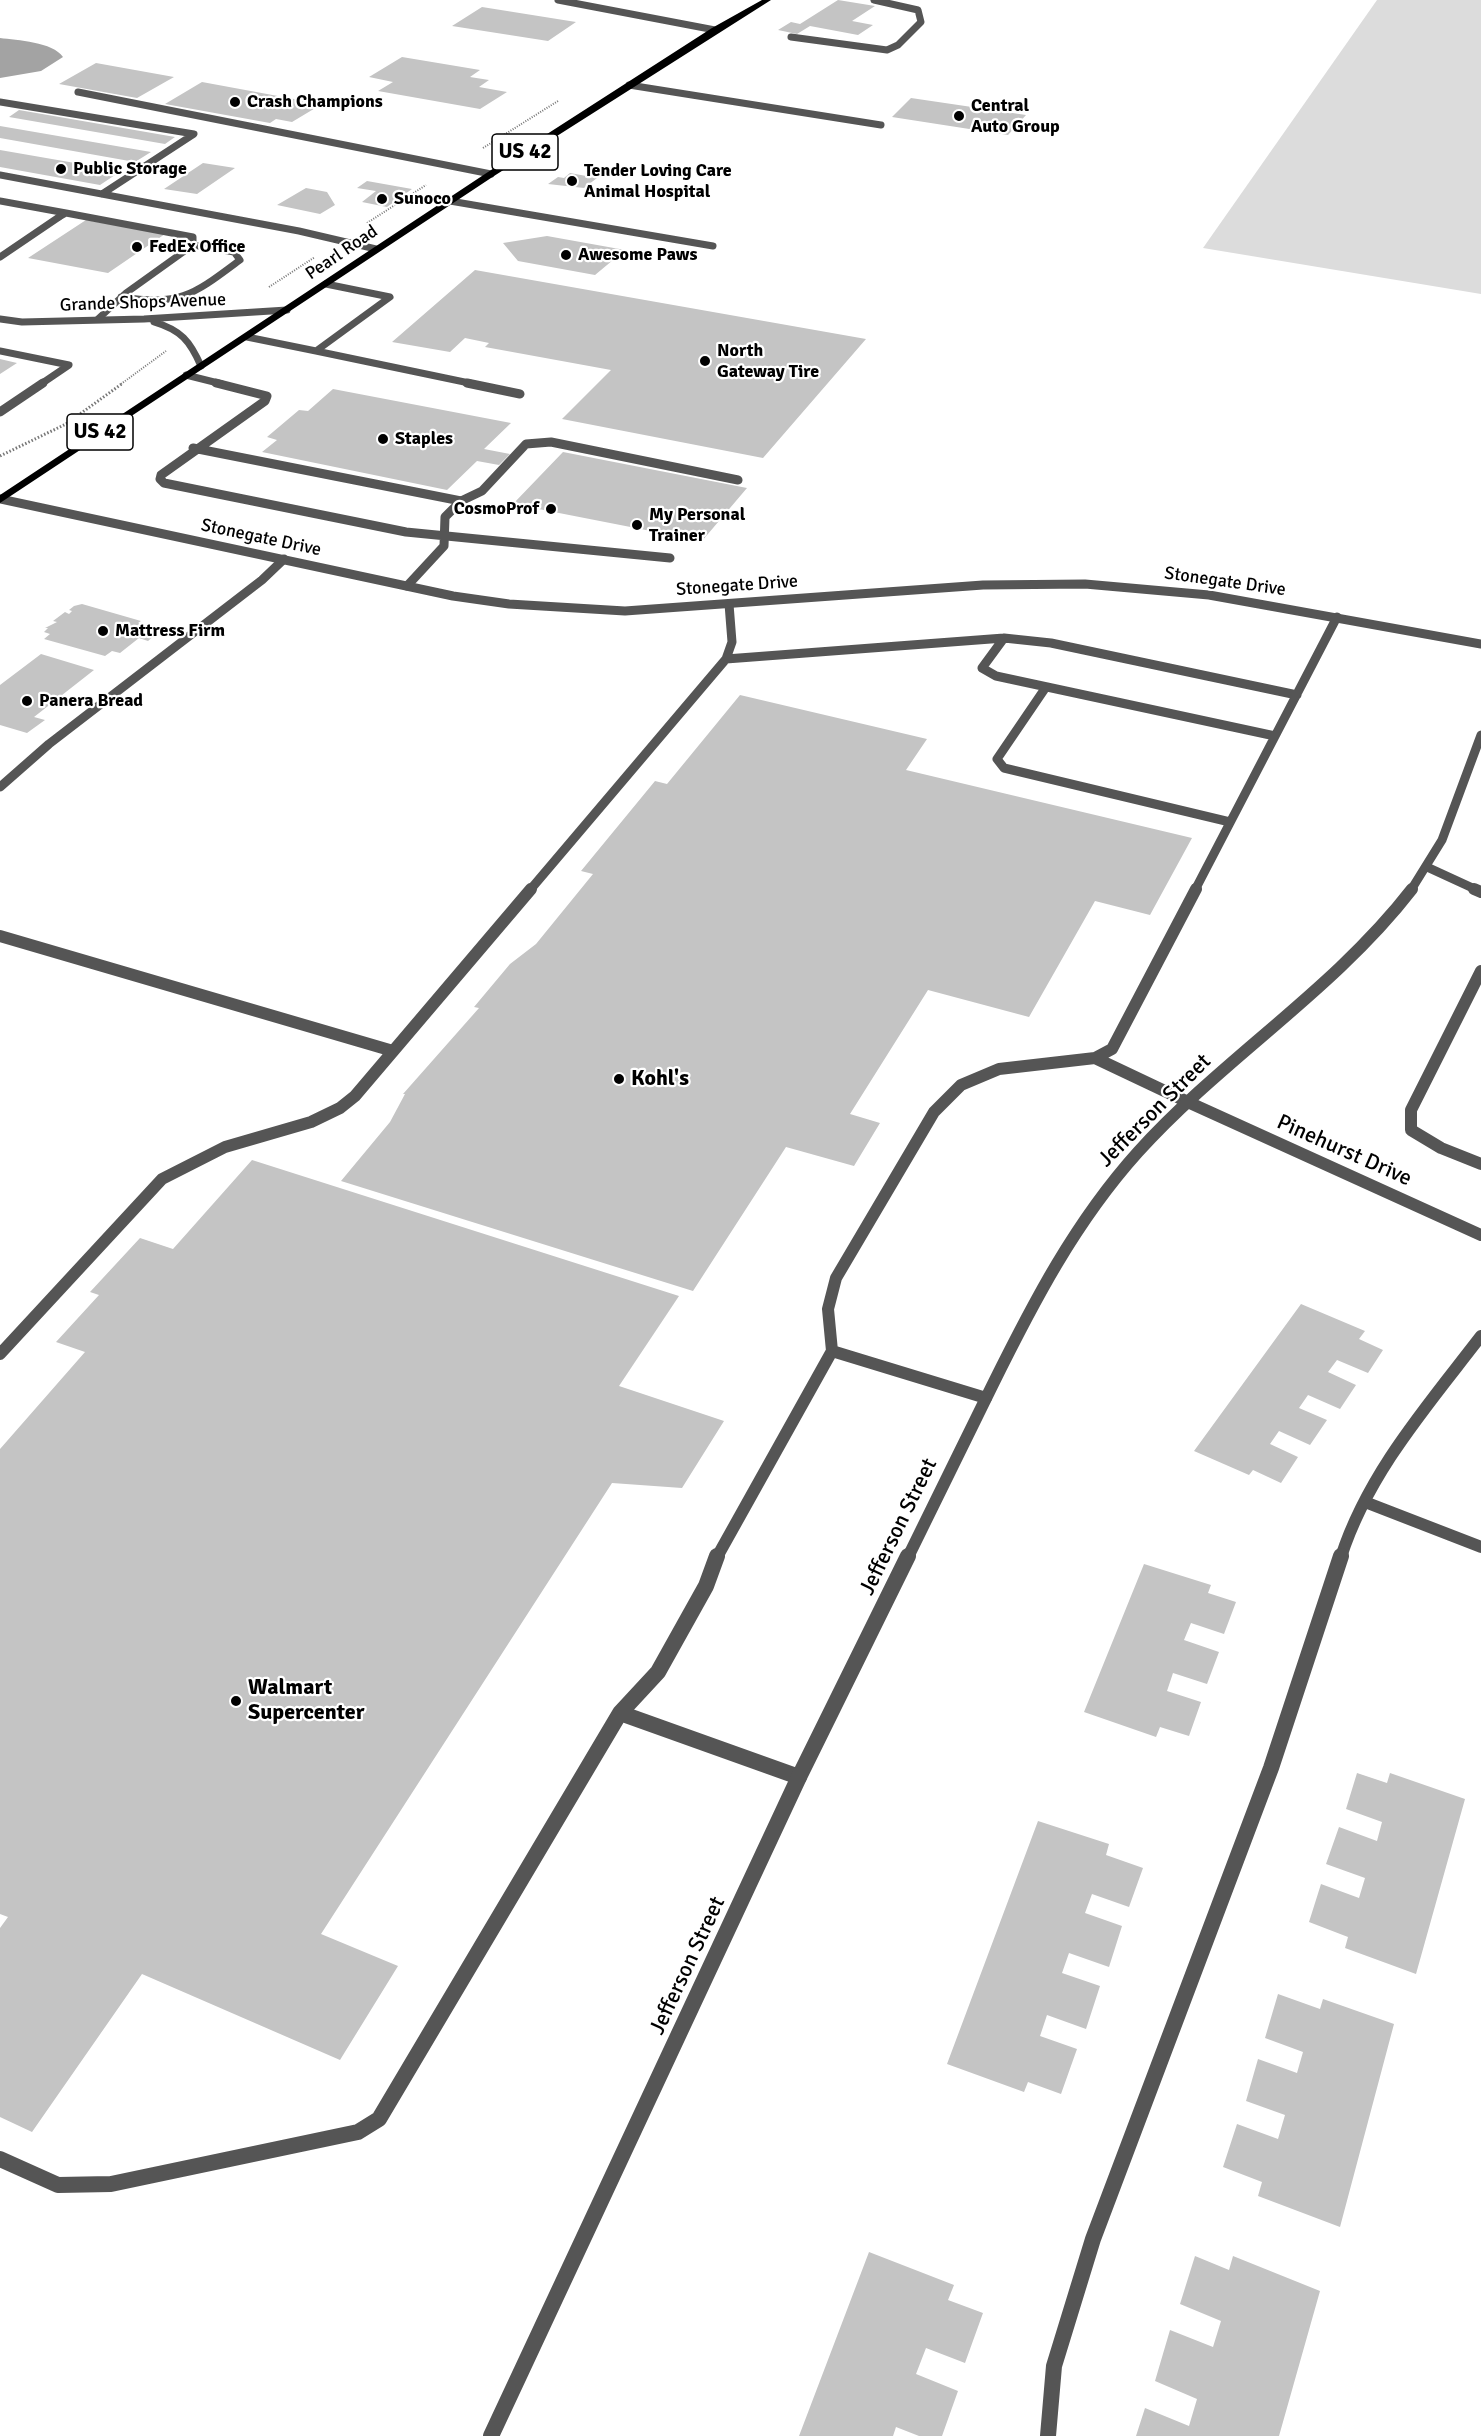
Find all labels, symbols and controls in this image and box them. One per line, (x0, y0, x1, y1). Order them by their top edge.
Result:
place label: Crash Champions (247, 91, 383, 113)
marker: Crash Champions (228, 95, 242, 109)
place label: Central Auto Group (971, 95, 1060, 138)
marker: Central Auto Group (952, 109, 966, 123)
road number: US 42 (492, 134, 558, 170)
place label: Public Storage (73, 158, 187, 180)
place label: Tender Loving Care Animal Hospital (584, 160, 732, 202)
marker: Public Storage (54, 162, 68, 176)
marker: Tender Loving Care Animal Hospital (565, 174, 579, 188)
place label: Sunoco (394, 188, 451, 210)
marker: Sunoco (375, 192, 389, 206)
street label: Pearl Road (302, 221, 382, 285)
place label: FedEx Office (149, 236, 245, 258)
marker: FedEx Office (130, 240, 144, 254)
place label: Awesome Paws (578, 244, 697, 266)
marker: Awesome Paws (559, 248, 573, 262)
street label: Grande Shops Avenue (59, 289, 227, 317)
place label: North Gateway Tire (717, 340, 819, 382)
marker: North Gateway Tire (698, 354, 712, 368)
road number: US 42 (67, 414, 133, 450)
place label: Staples (395, 428, 453, 450)
marker: Staples (376, 432, 390, 446)
place label: CosmoProf (454, 498, 539, 520)
marker: CosmoProf (544, 502, 558, 516)
place label: My Personal Trainer (649, 504, 745, 546)
street label: Stonegate Drive (199, 515, 323, 561)
marker: My Personal Trainer (630, 518, 644, 532)
street label: Stonegate Drive (1163, 563, 1287, 601)
street label: Stonegate Drive (675, 571, 799, 601)
place label: Mattress Firm (115, 620, 225, 642)
marker: Mattress Firm (96, 624, 110, 638)
place label: Panera Bread (39, 690, 143, 712)
marker: Panera Bread (20, 694, 34, 708)
street label: Jefferson Street (1093, 1049, 1217, 1173)
place label: Kohl's (631, 1066, 689, 1092)
marker: Kohl's (612, 1072, 626, 1086)
street label: Pinehurst Drive (1272, 1109, 1416, 1193)
street label: Jefferson Street (854, 1454, 944, 1600)
place label: Walmart Supercenter (248, 1675, 364, 1726)
marker: Walmart Supercenter (229, 1694, 243, 1708)
street label: Jefferson Street (645, 1893, 731, 2039)

